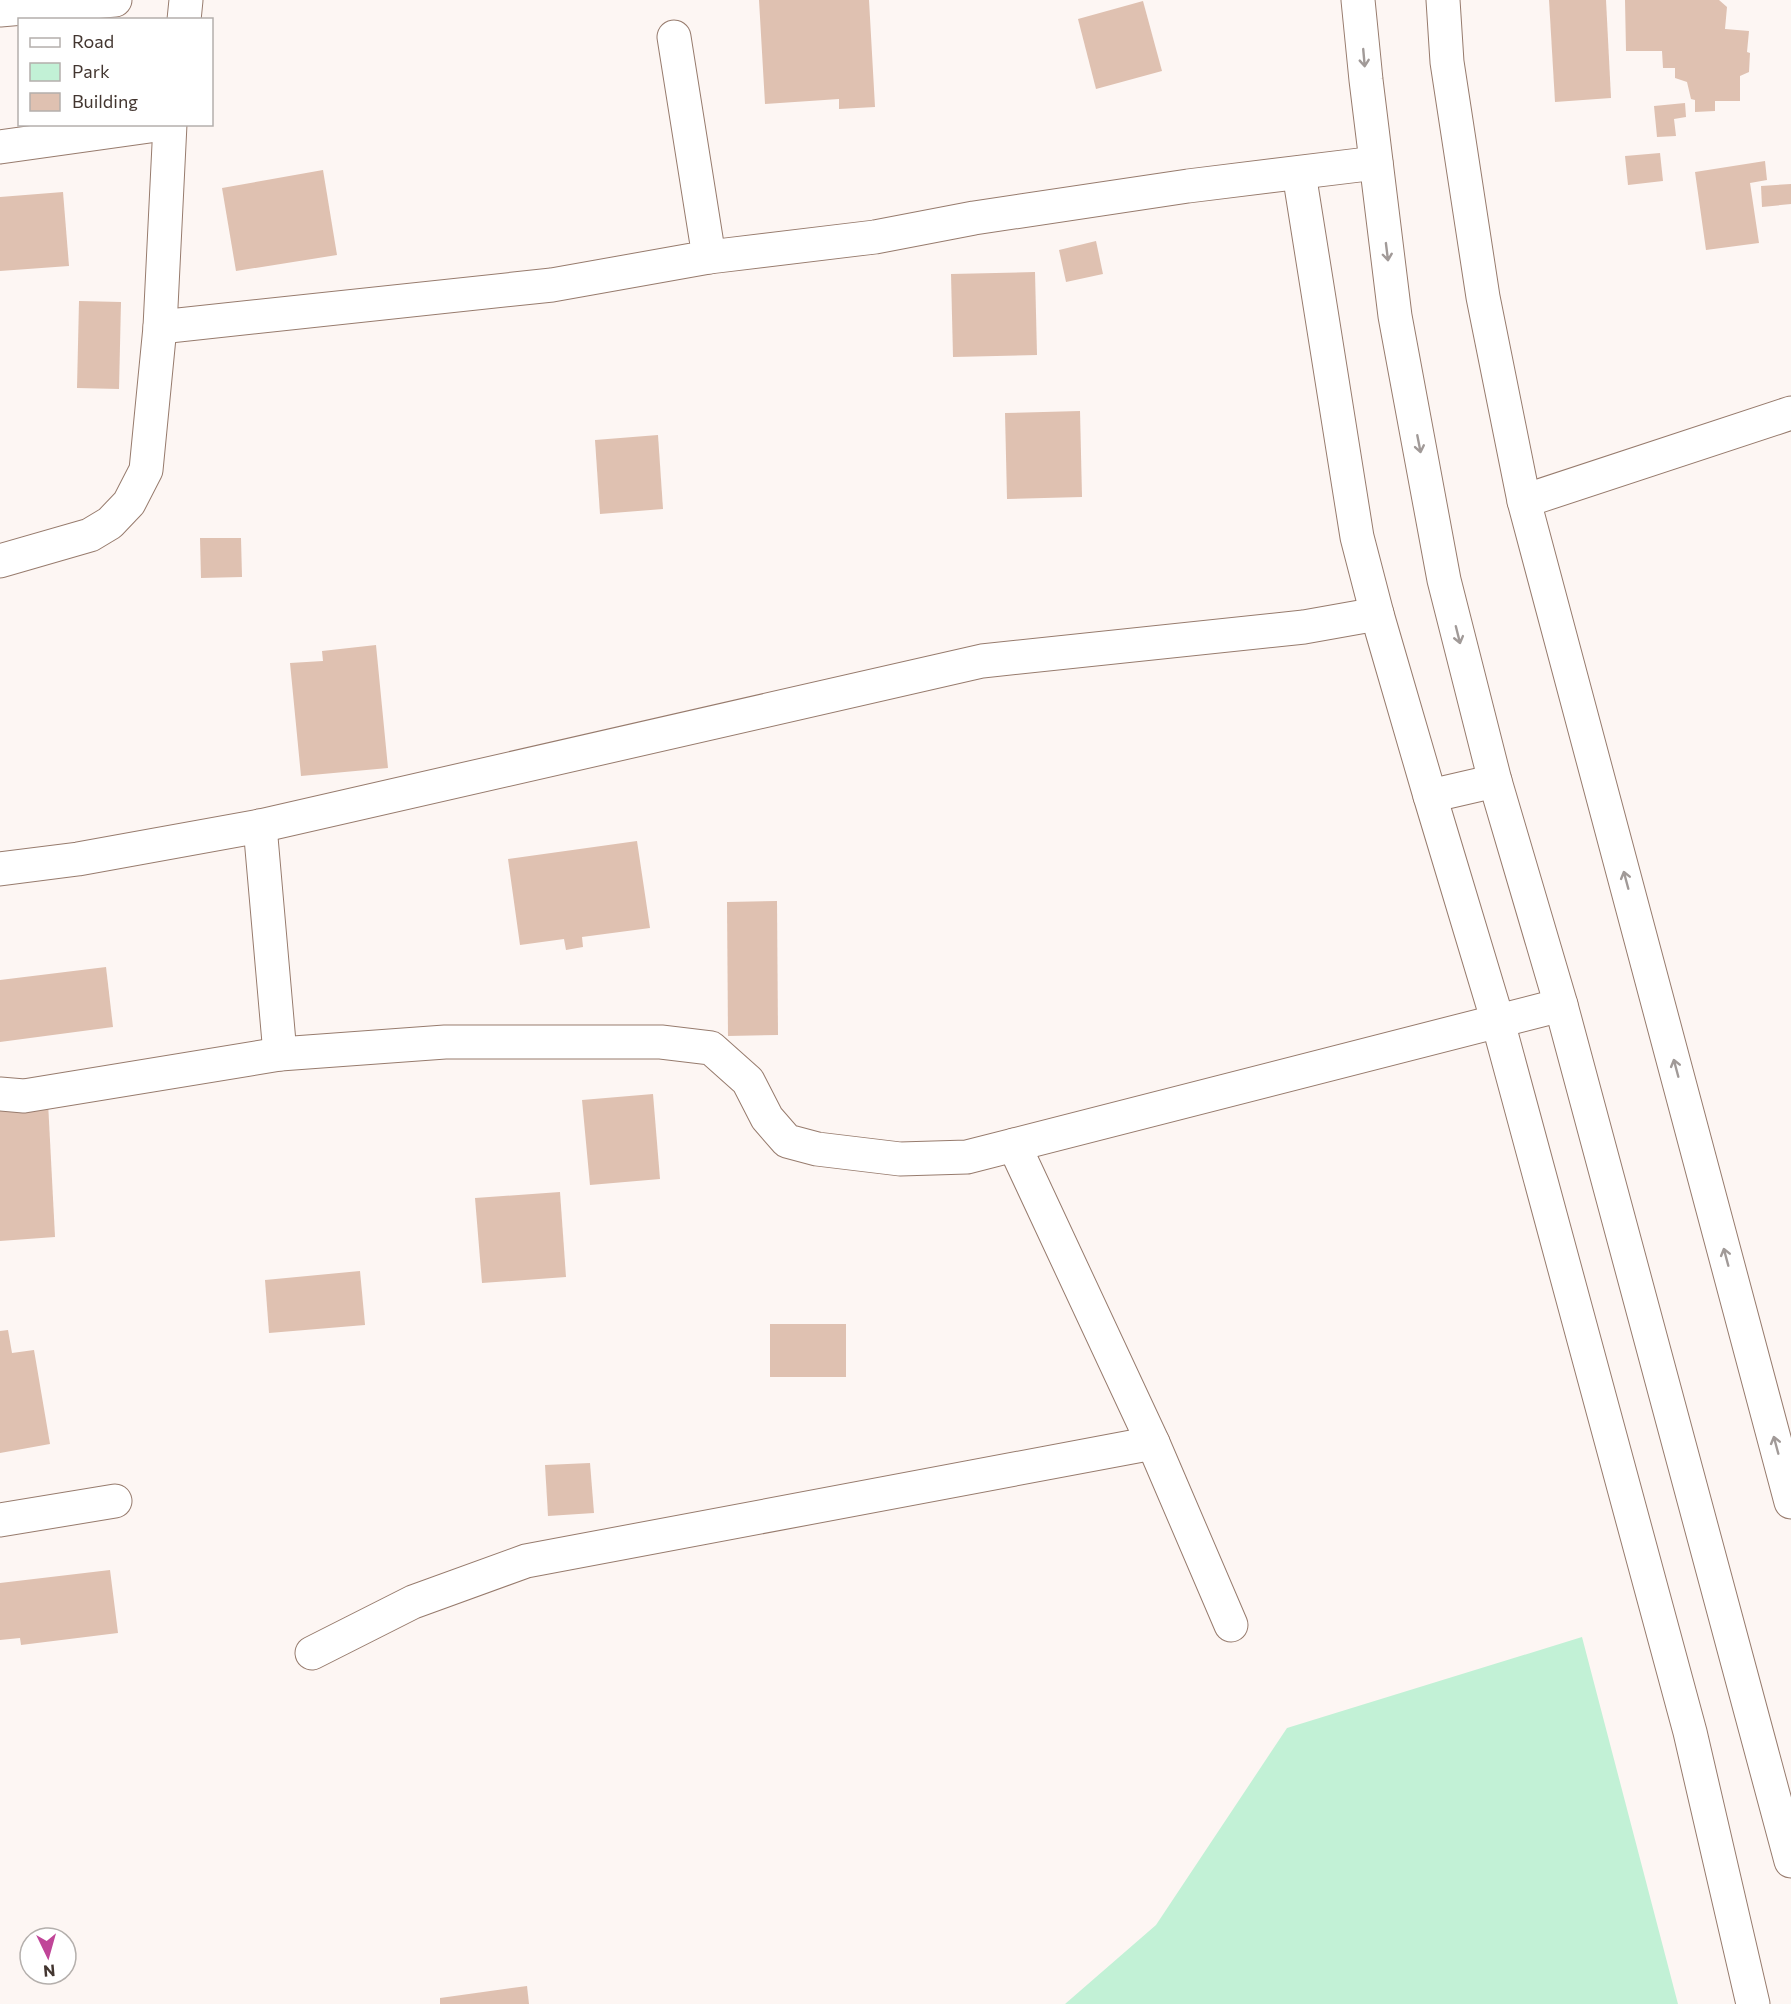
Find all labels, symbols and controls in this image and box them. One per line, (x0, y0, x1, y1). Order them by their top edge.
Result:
legend (18, 18, 213, 126)
text: Road (72, 30, 114, 52)
one-way arrow (1359, 48, 1370, 68)
text: Park (72, 60, 110, 82)
text: Building (72, 90, 138, 112)
one-way arrow (1382, 241, 1393, 261)
one-way arrow (1414, 434, 1425, 453)
one-way arrow (1453, 625, 1465, 644)
one-way arrow (1620, 871, 1631, 890)
one-way arrow (1670, 1059, 1682, 1078)
one-way arrow (1720, 1248, 1731, 1267)
one-way arrow (1770, 1436, 1781, 1455)
north arrow (18, 1926, 78, 1986)
text: N (43, 1961, 56, 1981)

